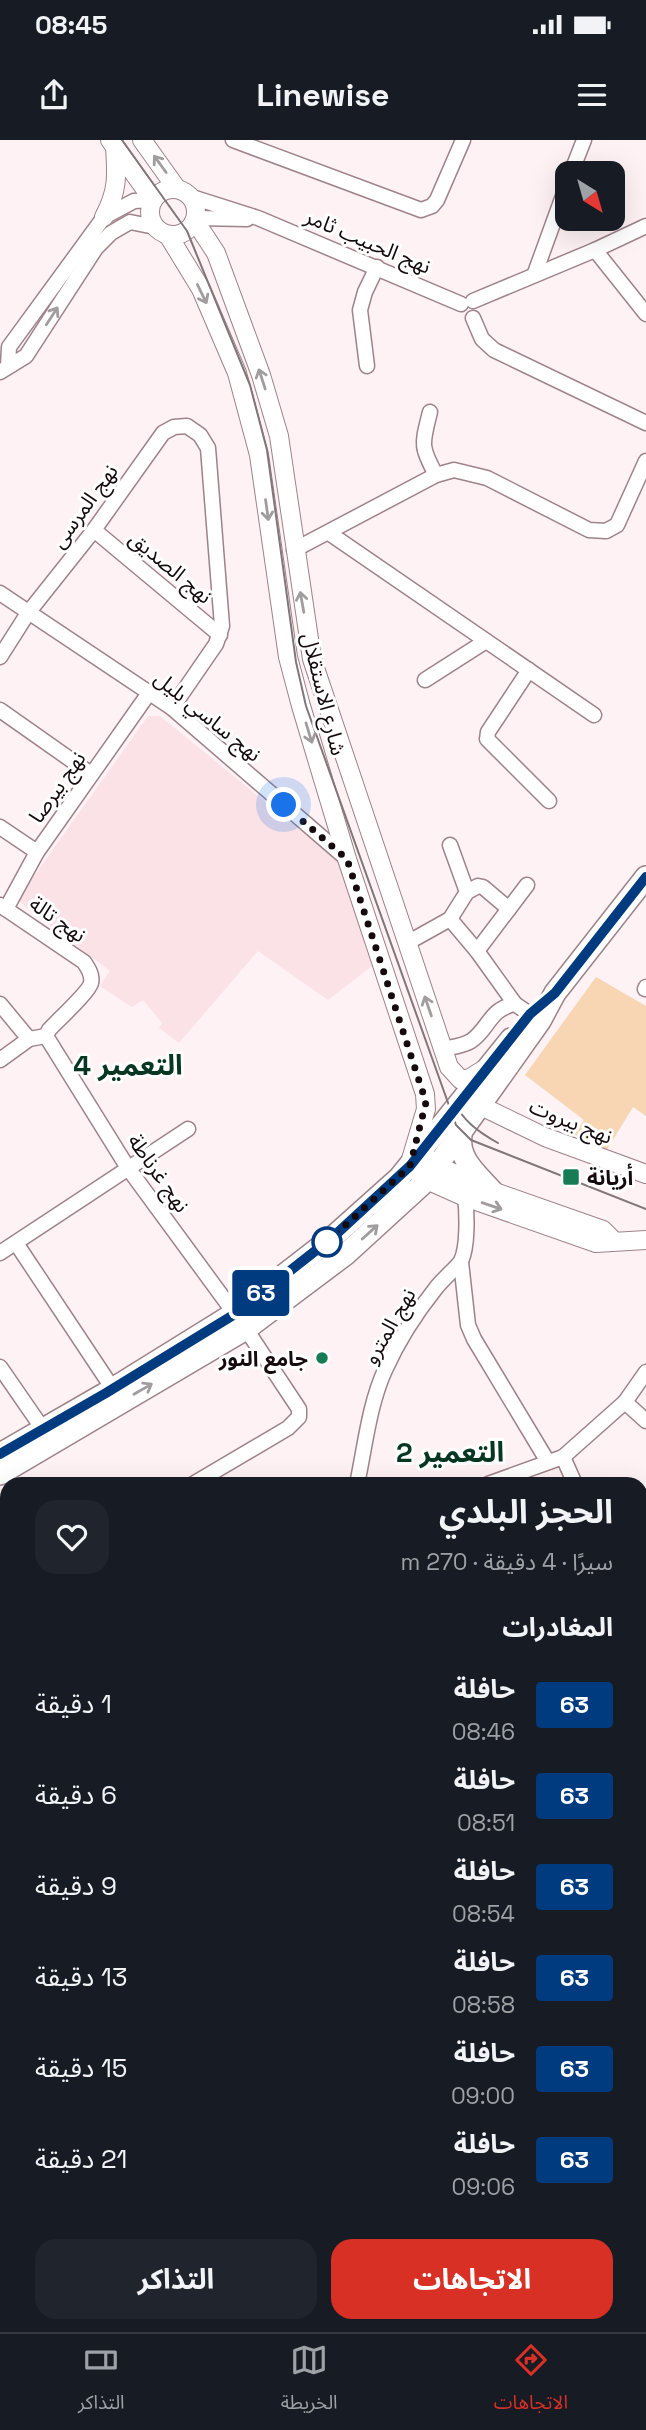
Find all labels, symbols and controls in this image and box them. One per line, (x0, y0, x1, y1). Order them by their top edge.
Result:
text: 08:45 (35, 8, 107, 42)
text: Linewise (257, 75, 389, 115)
icon: share (35, 76, 73, 114)
icon: menu (573, 76, 611, 114)
one-way arrow (153, 155, 167, 174)
north arrow (555, 161, 625, 231)
map controls (555, 161, 625, 231)
street label: نهج الحبيب ثامر (299, 202, 435, 282)
one-way arrow (196, 283, 210, 304)
one-way arrow (45, 307, 59, 326)
one-way arrow (255, 368, 267, 390)
street label: نهج المرسى (44, 459, 125, 555)
one-way arrow (261, 498, 274, 521)
street label: نهج الصديق (123, 524, 218, 611)
one-way arrow (295, 591, 308, 614)
street label: شارع الاستقلال (294, 630, 352, 759)
street label: نهج ساسي بليل (147, 664, 267, 770)
one-way arrow (304, 722, 317, 744)
street label: نهج بيرصا (23, 746, 93, 829)
your location (266, 787, 301, 822)
street label: نهج تالة (23, 890, 92, 950)
one-way arrow (421, 995, 434, 1017)
district label: التعمير 4 (73, 1047, 183, 1083)
street label: نهج بيروت (525, 1092, 617, 1152)
street label: نهج غرناطة (121, 1128, 196, 1219)
place label: أريانة (587, 1163, 633, 1191)
marker: أريانة (561, 1167, 581, 1187)
one-way arrow (481, 1201, 503, 1214)
one-way arrow (361, 1224, 379, 1240)
unlabelled marker (312, 1227, 342, 1257)
line badge: 63 (230, 1270, 292, 1316)
text: 63 (246, 1277, 276, 1308)
street label: نهج المترو (356, 1283, 423, 1370)
place label: جامع النور (218, 1345, 308, 1374)
marker: جامع النور (314, 1350, 330, 1366)
one-way arrow (132, 1382, 153, 1395)
district label: التعمير 2 (396, 1434, 504, 1470)
text: الحجز البلدي (439, 1491, 613, 1533)
button: heart (35, 1500, 109, 1574)
text: سيرًا · 4 دقيقة · 270 m (401, 1547, 613, 1577)
text: المغادرات (502, 1610, 613, 1644)
text: حافلة (454, 1672, 515, 1706)
text: 1 دقيقة (35, 1687, 112, 1721)
text: 63 (560, 1689, 589, 1720)
text: 08:46 (452, 1717, 515, 1747)
text: حافلة (454, 1763, 515, 1797)
text: 6 دقيقة (35, 1778, 117, 1812)
text: 63 (560, 1780, 589, 1811)
text: 08:51 (457, 1808, 515, 1838)
text: حافلة (454, 1854, 515, 1888)
text: 9 دقيقة (35, 1869, 117, 1903)
text: 63 (560, 1871, 589, 1902)
text: 08:54 (452, 1899, 515, 1929)
text: حافلة (454, 1945, 515, 1979)
text: 13 دقيقة (35, 1960, 128, 1994)
text: 63 (560, 1962, 589, 1993)
text: 08:58 (452, 1990, 515, 2020)
text: حافلة (454, 2036, 515, 2070)
text: 15 دقيقة (35, 2051, 127, 2085)
text: 63 (560, 2053, 589, 2084)
text: 09:00 (451, 2081, 515, 2111)
text: حافلة (454, 2127, 515, 2161)
text: 21 دقيقة (35, 2142, 127, 2176)
text: 63 (560, 2144, 589, 2175)
text: 09:06 (452, 2172, 515, 2202)
button: التذاكر (35, 2239, 317, 2319)
button: الاتجاهات (331, 2239, 613, 2319)
tab: التذاكر (78, 2341, 125, 2423)
tab: الخريطة (281, 2341, 338, 2423)
tab: الاتجاهات (494, 2341, 568, 2423)

